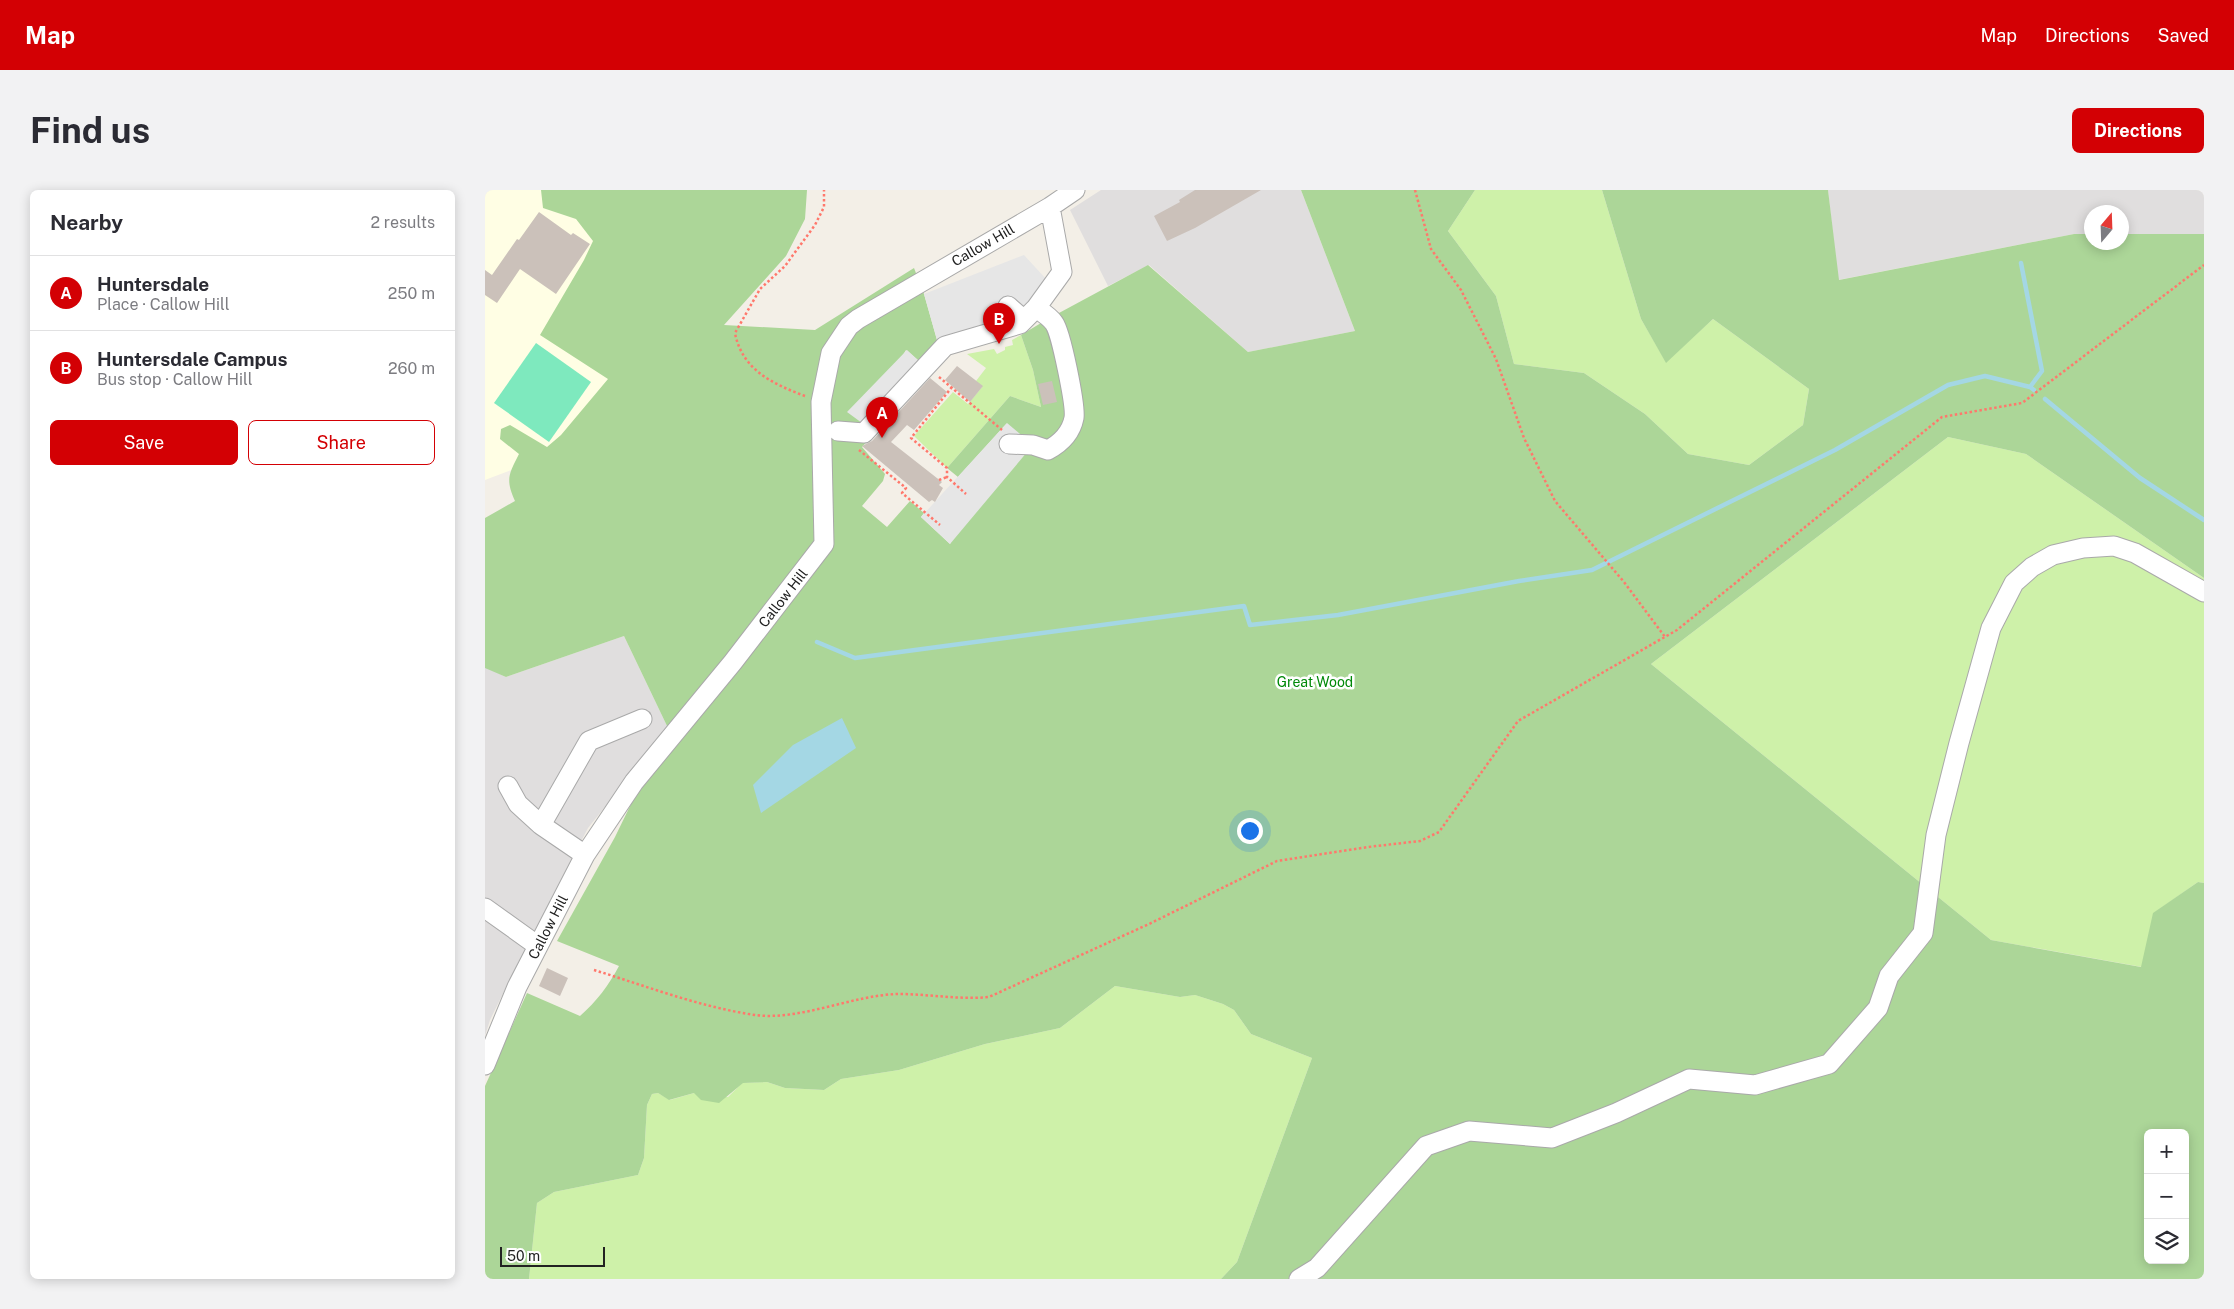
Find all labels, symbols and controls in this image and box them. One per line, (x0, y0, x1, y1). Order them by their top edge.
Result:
text: Map (25, 21, 75, 49)
text: Map (1980, 25, 2017, 46)
text: Directions (2045, 25, 2130, 46)
text: Saved (2158, 25, 2209, 46)
button: Directions (2072, 108, 2204, 153)
text: Find us (30, 110, 150, 151)
north arrow (2084, 205, 2129, 250)
text: Nearby (50, 210, 123, 235)
text: 2 results (370, 213, 435, 232)
street label: Callow Hill (949, 221, 1017, 269)
text: Huntersdale (97, 273, 209, 295)
text: A (60, 284, 72, 303)
text: 250 m (388, 284, 435, 303)
text: Place · Callow Hill (97, 295, 230, 314)
pin: B (983, 303, 1015, 344)
text: Huntersdale Campus (97, 348, 287, 370)
text: B (61, 359, 71, 378)
text: 260 m (388, 359, 435, 378)
text: Bus stop · Callow Hill (97, 370, 253, 389)
pin: A (866, 397, 898, 438)
button: Save (50, 420, 238, 465)
button: Share (248, 420, 435, 465)
street label: Callow Hill (755, 566, 811, 630)
park label: Great Wood (1277, 674, 1353, 690)
your location (1237, 818, 1263, 844)
street label: Callow Hill (525, 892, 571, 962)
map controls (2144, 1129, 2189, 1264)
button: + (2144, 1129, 2189, 1174)
button: − (2144, 1174, 2189, 1219)
button: layers (2144, 1219, 2189, 1264)
scale bar (500, 1244, 605, 1267)
text: 50 m (507, 1248, 540, 1264)

